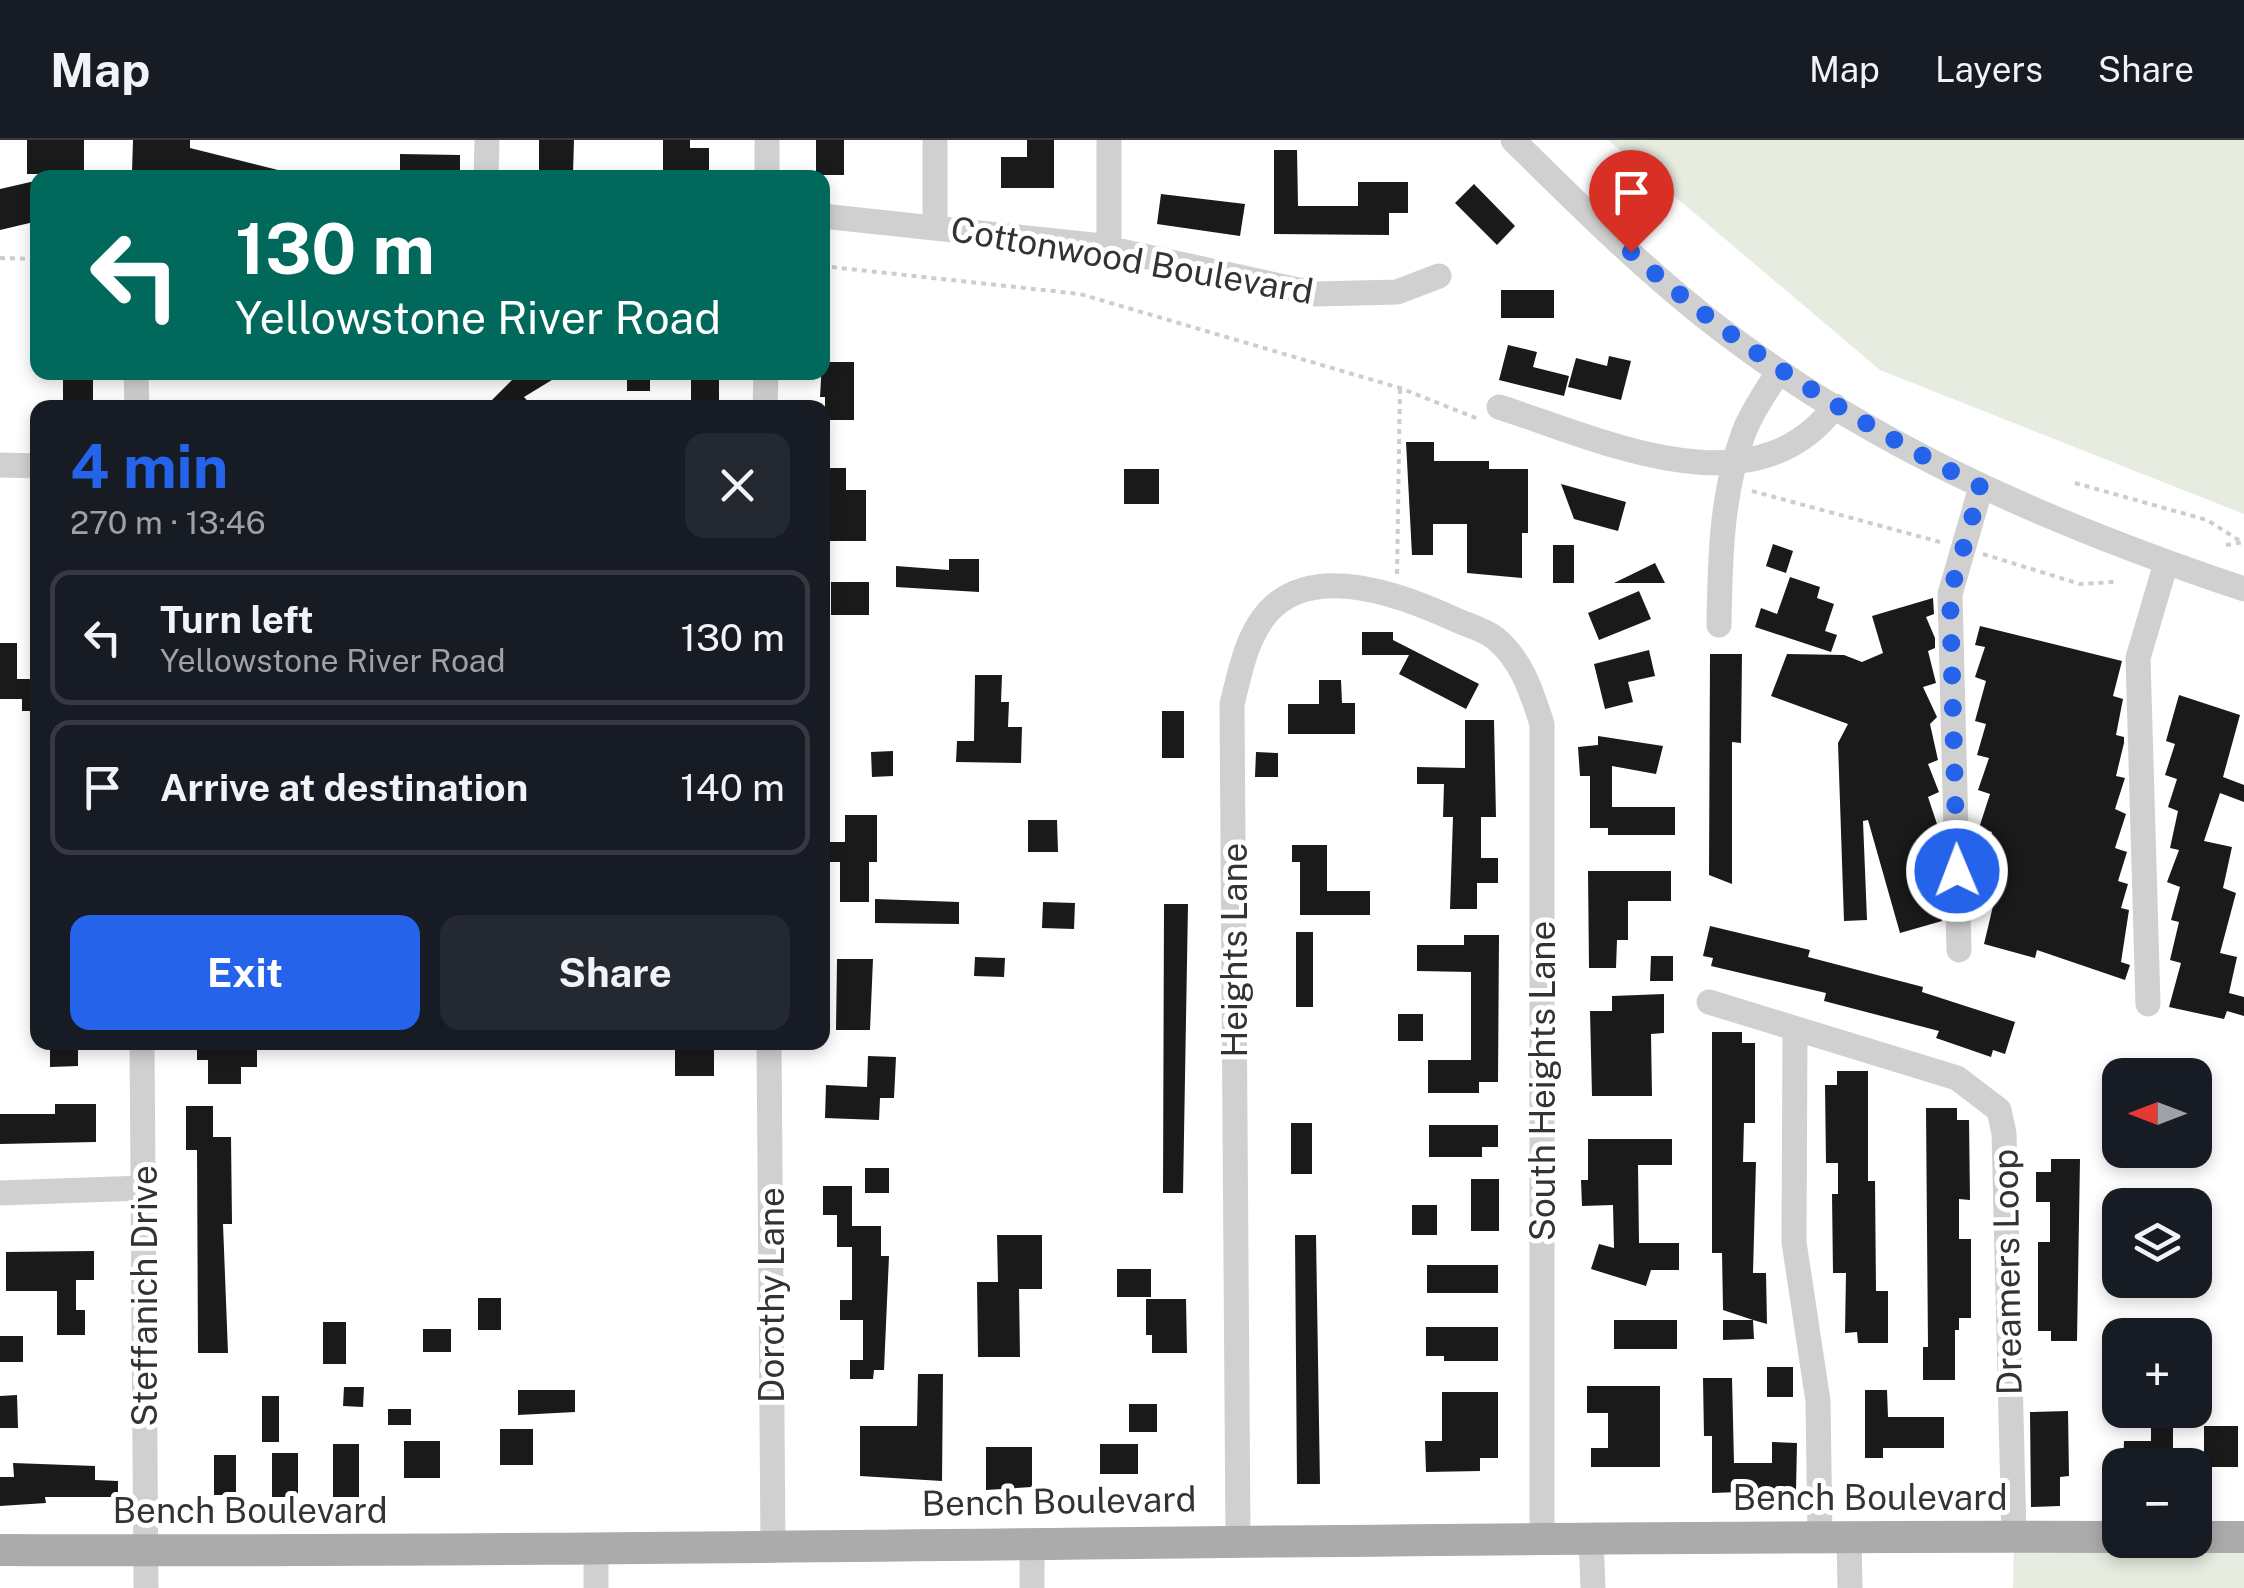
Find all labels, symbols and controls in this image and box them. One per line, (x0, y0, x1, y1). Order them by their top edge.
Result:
text: Map (50, 41, 150, 98)
text: Map (1809, 49, 1880, 90)
text: Layers (1935, 49, 2043, 90)
text: Share (2098, 49, 2194, 90)
pin (1589, 150, 1674, 253)
icon: arrive (1604, 165, 1659, 220)
text: 130 m (235, 207, 435, 290)
street label: Cottonwood Boulevard (948, 208, 1316, 312)
icon: left (70, 210, 200, 340)
text: Yellowstone River Road (235, 291, 721, 344)
text: 4 min (70, 431, 228, 502)
button: close (685, 433, 790, 538)
text: 270 m · 13:46 (70, 504, 266, 541)
text: Turn left (160, 597, 314, 642)
icon: left (75, 610, 130, 665)
text: 130 m (680, 615, 785, 660)
text: Yellowstone River Road (160, 642, 506, 679)
icon: arrive (75, 760, 130, 815)
text: Arrive at destination (160, 765, 528, 810)
text: 140 m (680, 765, 785, 810)
position arrow (1905, 819, 2009, 923)
street label: Heights Lane (1214, 843, 1255, 1057)
button: Exit (70, 915, 420, 1030)
button: Share (440, 915, 790, 1030)
street label: South Heights Lane (1522, 921, 1563, 1241)
north arrow (2102, 1058, 2212, 1168)
map controls (2102, 1058, 2212, 1558)
street label: Dreamers Loop (1984, 1148, 2030, 1396)
street label: Steffanich Drive (124, 1165, 165, 1427)
street label: Dorothy Lane (751, 1187, 792, 1403)
button: layers (2102, 1188, 2212, 1298)
button: + (2102, 1318, 2212, 1428)
button: − (2102, 1448, 2212, 1558)
street label: Bench Boulevard (1732, 1477, 2008, 1518)
street label: Bench Boulevard (921, 1478, 1197, 1524)
street label: Bench Boulevard (112, 1490, 388, 1531)

